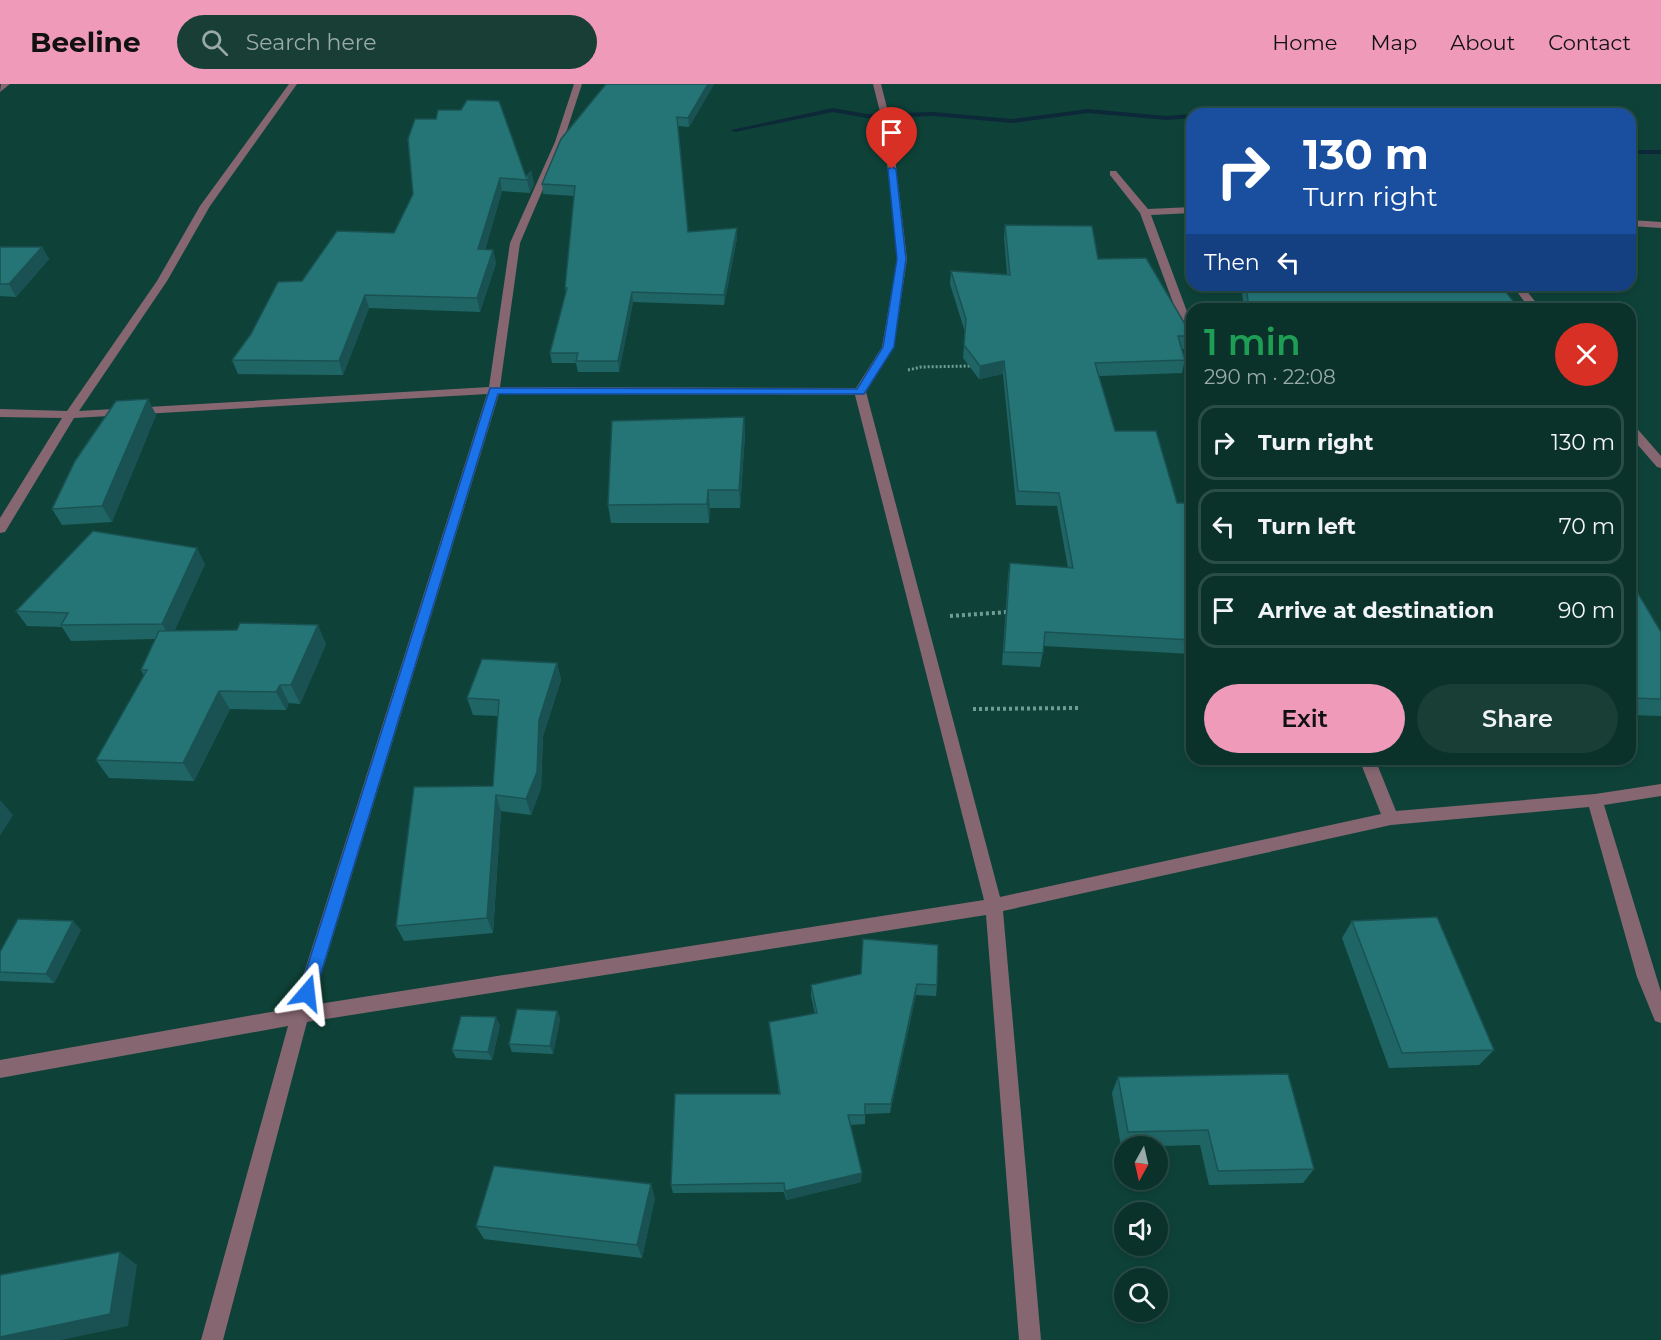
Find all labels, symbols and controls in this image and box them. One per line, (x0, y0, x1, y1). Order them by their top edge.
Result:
search box (177, 15, 597, 69)
text: Beeline (30, 25, 141, 59)
icon: search (198, 26, 231, 59)
text: Search here (246, 29, 377, 56)
text: Home (1272, 30, 1337, 55)
text: Map (1370, 30, 1417, 55)
text: About (1450, 30, 1515, 55)
text: Contact (1548, 30, 1631, 55)
pin (866, 107, 917, 169)
icon: arrive (875, 116, 908, 149)
text: 130 m (1303, 128, 1429, 180)
icon: right (1204, 132, 1282, 210)
text: Turn right (1303, 180, 1438, 213)
icon: left (1272, 246, 1305, 279)
text: Then (1204, 249, 1260, 276)
text: 1 min (1204, 320, 1301, 364)
button: close (1555, 323, 1618, 386)
text: 290 m · 22:08 (1204, 365, 1336, 389)
icon: right (1207, 426, 1240, 459)
text: Turn right (1258, 429, 1373, 456)
text: 130 m (1551, 429, 1615, 456)
icon: left (1207, 510, 1240, 543)
text: Turn left (1258, 513, 1356, 540)
text: 70 m (1559, 513, 1615, 540)
icon: arrive (1207, 594, 1240, 627)
text: Arrive at destination (1258, 597, 1494, 624)
text: 90 m (1558, 597, 1615, 624)
button: Exit (1204, 684, 1405, 753)
button: Share (1417, 684, 1618, 753)
position arrow (275, 961, 339, 1025)
north arrow (1114, 1136, 1168, 1190)
map controls (1114, 1136, 1168, 1322)
button: sound (1114, 1202, 1168, 1256)
button: search (1114, 1268, 1168, 1322)

